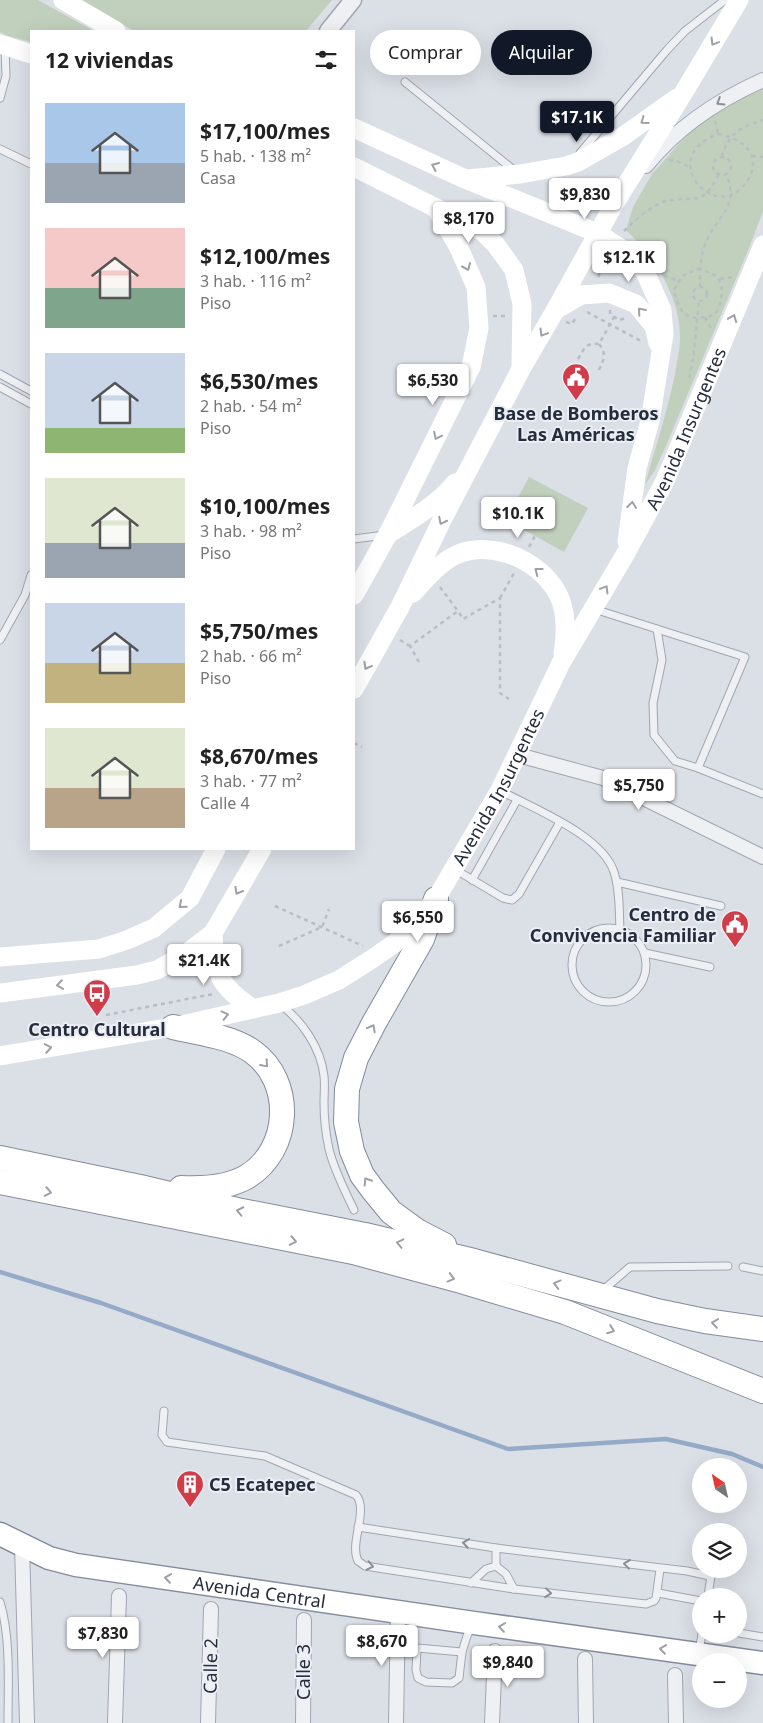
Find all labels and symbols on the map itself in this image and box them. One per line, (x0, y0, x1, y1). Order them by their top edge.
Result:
one-way arrow (710, 36, 720, 45)
one-way arrow (716, 96, 725, 106)
pin: $17.1K (536, 100, 618, 143)
one-way arrow (640, 115, 650, 124)
one-way arrow (431, 161, 440, 172)
pin: $9,830 (544, 178, 626, 220)
pin: $8,170 (428, 202, 510, 244)
pin: $12.1K (588, 240, 670, 283)
one-way arrow (461, 262, 472, 271)
one-way arrow (638, 307, 647, 316)
one-way arrow (727, 314, 738, 323)
one-way arrow (539, 327, 549, 336)
street label: Avenida Insurgentes (640, 344, 731, 514)
public building icon: Base de Bomberos Las Américas (561, 362, 591, 401)
pin: $6,530 (392, 364, 474, 406)
place label: Base de Bomberos Las Américas (494, 401, 658, 446)
one-way arrow (433, 431, 443, 440)
pin: $10.1K (477, 496, 559, 539)
one-way arrow (626, 501, 637, 509)
one-way arrow (438, 516, 448, 525)
one-way arrow (535, 568, 544, 576)
one-way arrow (598, 586, 608, 595)
one-way arrow (363, 660, 373, 669)
street label: Avenida Insurgentes (446, 705, 549, 870)
pin: $5,750 (598, 768, 680, 811)
one-way arrow (234, 885, 244, 894)
one-way arrow (179, 899, 188, 907)
pin: $6,550 (377, 900, 459, 943)
place label: Centro de Convivencia Familiar (530, 902, 716, 947)
public building icon: Centro de Convivencia Familiar (720, 909, 750, 948)
pin: $21.4K (163, 944, 245, 986)
bus stop icon: Centro Cultural (82, 978, 112, 1017)
one-way arrow (55, 979, 63, 990)
one-way arrow (220, 1010, 229, 1021)
place label: Centro Cultural (28, 1017, 166, 1041)
one-way arrow (366, 1024, 376, 1033)
one-way arrow (44, 1043, 52, 1053)
one-way arrow (259, 1058, 267, 1067)
one-way arrow (364, 1177, 373, 1187)
one-way arrow (43, 1186, 52, 1197)
one-way arrow (236, 1206, 245, 1217)
one-way arrow (289, 1235, 297, 1245)
one-way arrow (395, 1238, 404, 1249)
one-way arrow (447, 1272, 455, 1283)
one-way arrow (554, 1279, 562, 1289)
one-way arrow (710, 1318, 718, 1329)
one-way arrow (606, 1324, 615, 1334)
north arrow (692, 1458, 748, 1512)
building icon: C5 Ecatepec (175, 1469, 205, 1508)
place label: C5 Ecatepec (209, 1472, 316, 1496)
one-way arrow (462, 1539, 471, 1549)
one-way arrow (623, 1559, 631, 1570)
one-way arrow (365, 1560, 374, 1571)
street label: Avenida Central (192, 1570, 327, 1613)
one-way arrow (163, 1574, 172, 1584)
one-way arrow (544, 1587, 552, 1598)
pin: $7,830 (62, 1616, 144, 1659)
one-way arrow (497, 1622, 505, 1633)
pin: $8,670 (341, 1624, 423, 1667)
street label: Calle 2 (198, 1638, 222, 1694)
street label: Calle 3 (291, 1644, 315, 1700)
one-way arrow (658, 1644, 666, 1655)
pin: $9,840 (467, 1646, 549, 1688)

